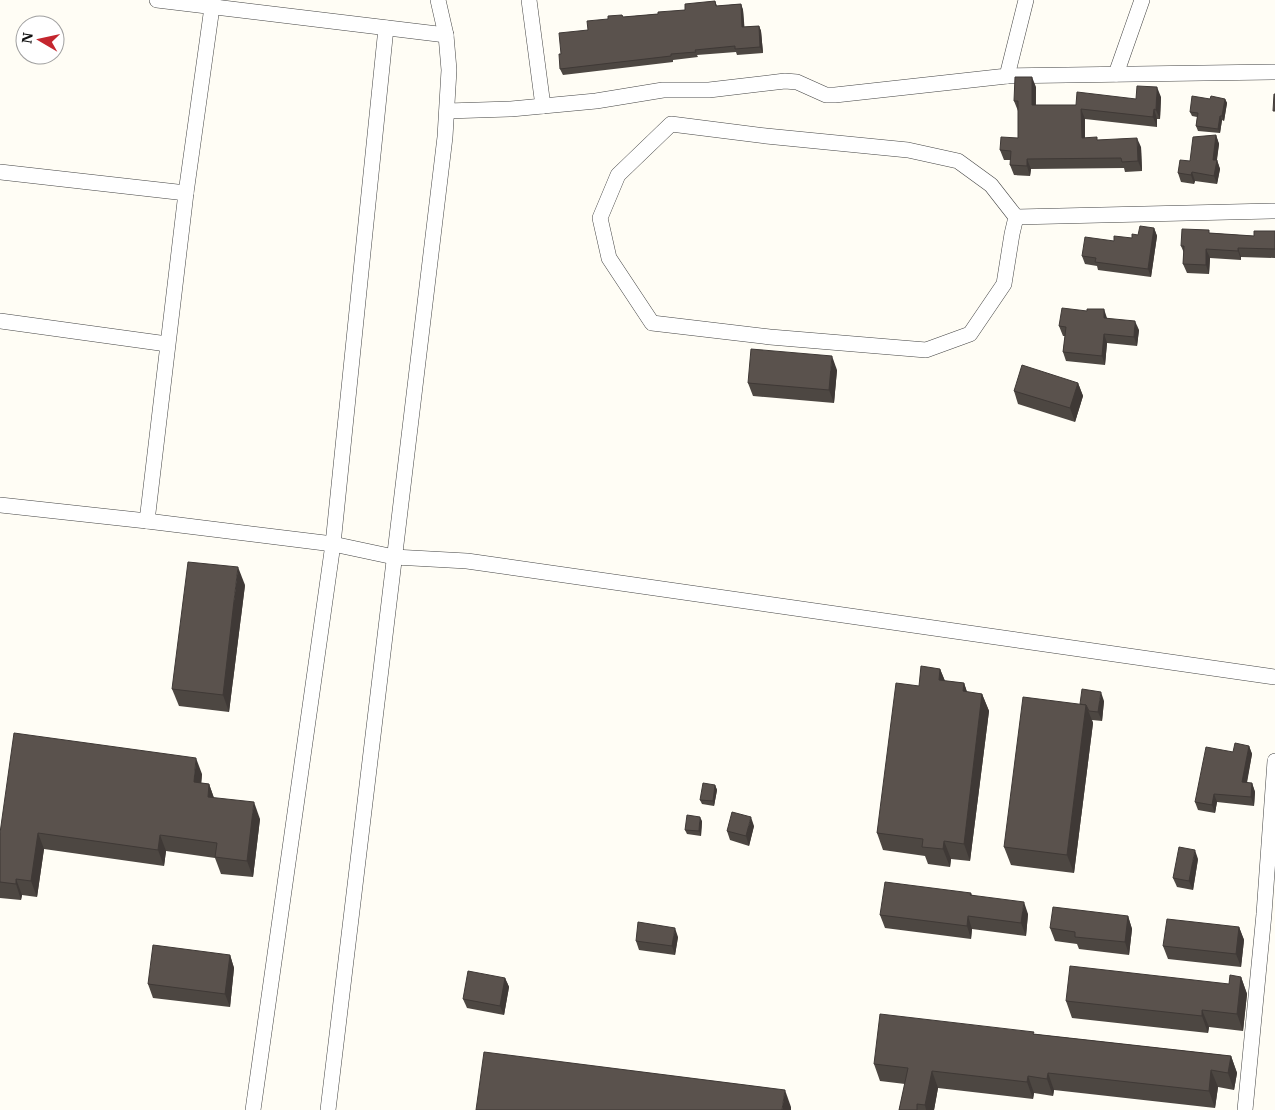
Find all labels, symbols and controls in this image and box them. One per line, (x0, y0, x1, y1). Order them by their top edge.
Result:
north arrow (15, 15, 65, 65)
text: N (17, 31, 37, 45)

